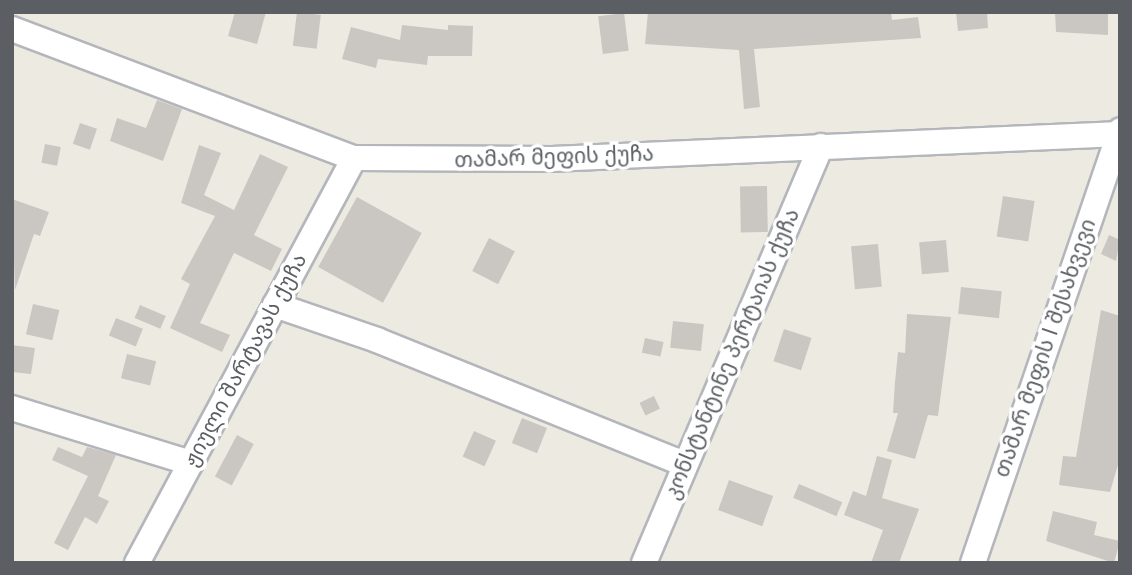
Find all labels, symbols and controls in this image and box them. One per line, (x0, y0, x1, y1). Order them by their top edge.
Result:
street label: თამარ მეფის ქუჩა (454, 141, 654, 173)
street label: კონსტანტინე პერტაიას ქუჩა (659, 205, 805, 503)
street label: თამარ მეფის I შესახვევი (989, 215, 1101, 481)
street label: ჟიული შარტავას ქუჩა (178, 249, 312, 471)

